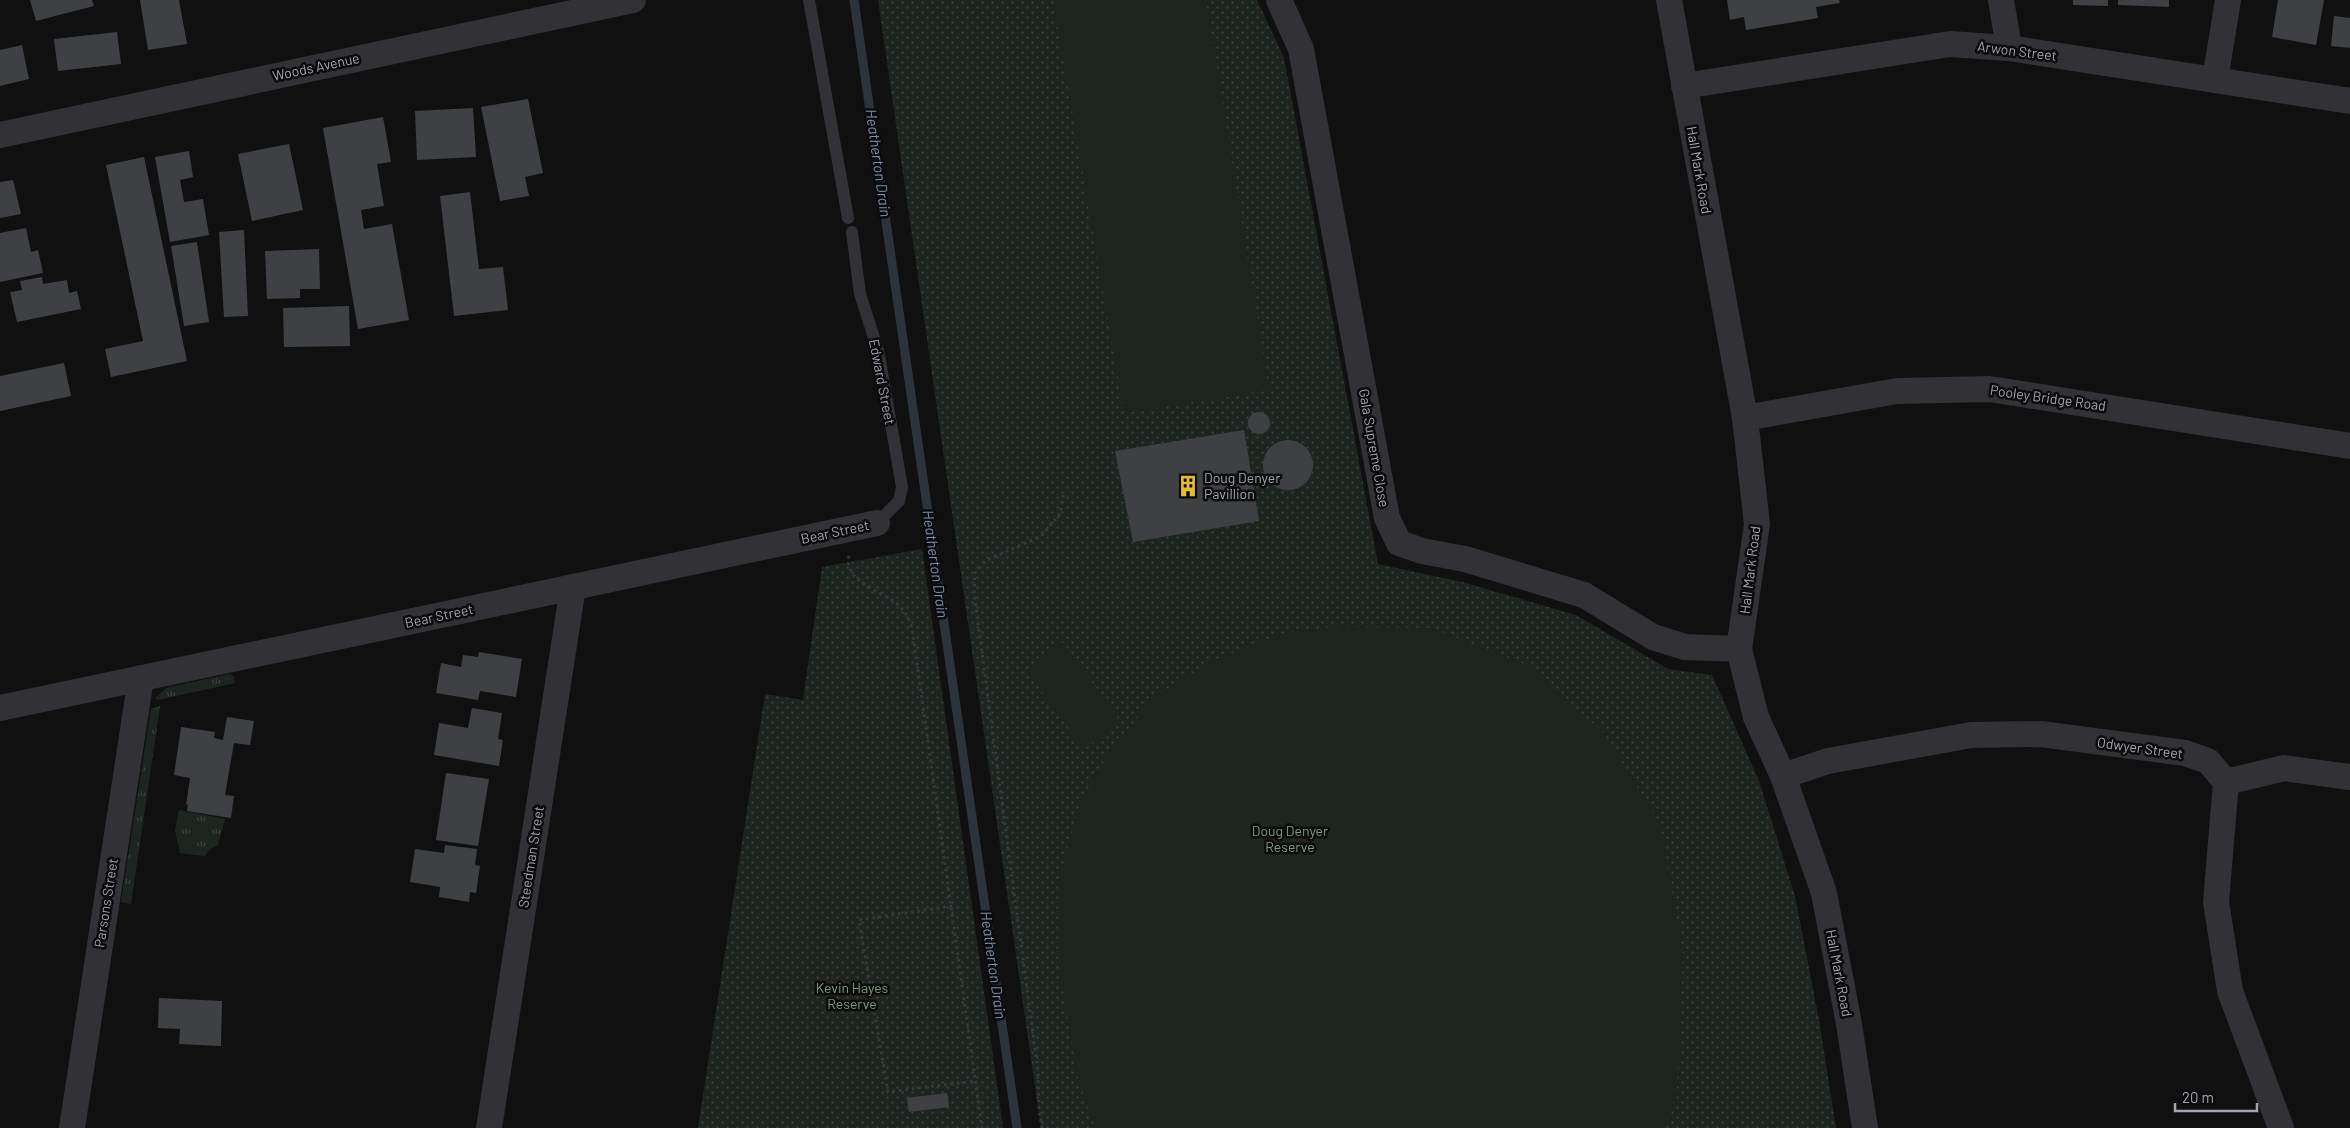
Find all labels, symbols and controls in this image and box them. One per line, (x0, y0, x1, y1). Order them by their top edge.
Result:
street label: Arwon Street (1976, 37, 2058, 64)
street label: Woods Avenue (271, 49, 361, 84)
water label: Heatherton Drain (863, 108, 895, 218)
street label: Hall Mark Road (1683, 125, 1716, 215)
street label: Edward Street (866, 338, 899, 426)
street label: Pooley Bridge Road (1989, 381, 2107, 414)
street label: Gala Supreme Close (1356, 387, 1393, 508)
place label: Doug Denyer Pavillion (1204, 469, 1280, 502)
building icon: Doug Denyer Pavillion (1175, 473, 1201, 499)
water label: Heatherton Drain (920, 509, 952, 619)
street label: Bear Street (799, 516, 871, 547)
street label: Hall Mark Road (1736, 525, 1763, 615)
street label: Bear Street (403, 600, 475, 631)
street label: Odwyer Street (2096, 733, 2184, 762)
street label: Steedman Street (514, 805, 547, 909)
park label: Doug Denyer Reserve (1252, 822, 1328, 855)
street label: Parsons Street (90, 857, 121, 949)
water label: Heatherton Drain (978, 910, 1010, 1020)
street label: Hall Mark Road (1823, 928, 1856, 1018)
park label: Kevin Hayes Reserve (816, 979, 889, 1012)
scale bar (2175, 1080, 2258, 1112)
text: 20 m (2182, 1088, 2214, 1106)

